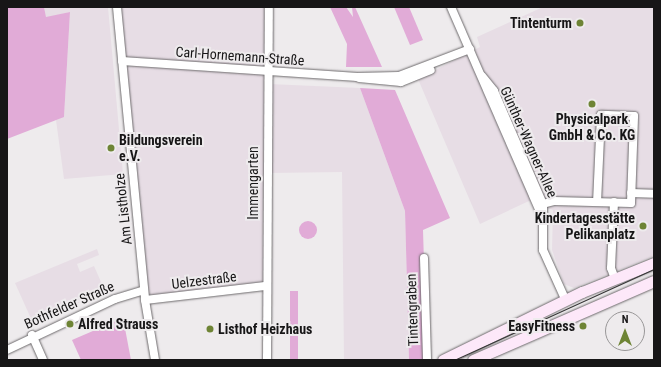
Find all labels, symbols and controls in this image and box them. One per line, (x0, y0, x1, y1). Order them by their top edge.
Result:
place label: Tintenturm (510, 15, 572, 31)
marker: Tintenturm (575, 18, 585, 28)
street label: Carl-Hornemann-Straße (175, 43, 305, 69)
street label: Günther-Wagner-Allee (497, 84, 561, 200)
marker: Physicalpark GmbH & Co. KG (587, 99, 597, 109)
place label: Physicalpark GmbH & Co. KG (549, 111, 635, 144)
place label: Bildungsverein e.V. (119, 132, 203, 164)
marker: Bildungsverein e.V. (106, 143, 116, 153)
street label: Immengarten (245, 146, 261, 220)
street label: Am Listholze (111, 172, 135, 246)
place label: Kindertagesstätte Pelikanplatz (535, 210, 635, 242)
marker: Kindertagesstätte Pelikanplatz (638, 221, 648, 231)
street label: Uelzestraße (171, 268, 237, 292)
street label: Tintengraben (402, 273, 422, 347)
street label: Bothfelder Straße (21, 278, 117, 332)
north arrow (605, 311, 645, 351)
text: N (622, 313, 628, 326)
place label: Alfred Strauss (78, 316, 158, 332)
place label: EasyFitness (508, 318, 575, 334)
marker: Alfred Strauss (65, 319, 75, 329)
place label: Listhof Heizhaus (218, 321, 312, 337)
marker: EasyFitness (578, 321, 588, 331)
marker: Listhof Heizhaus (205, 324, 215, 334)

